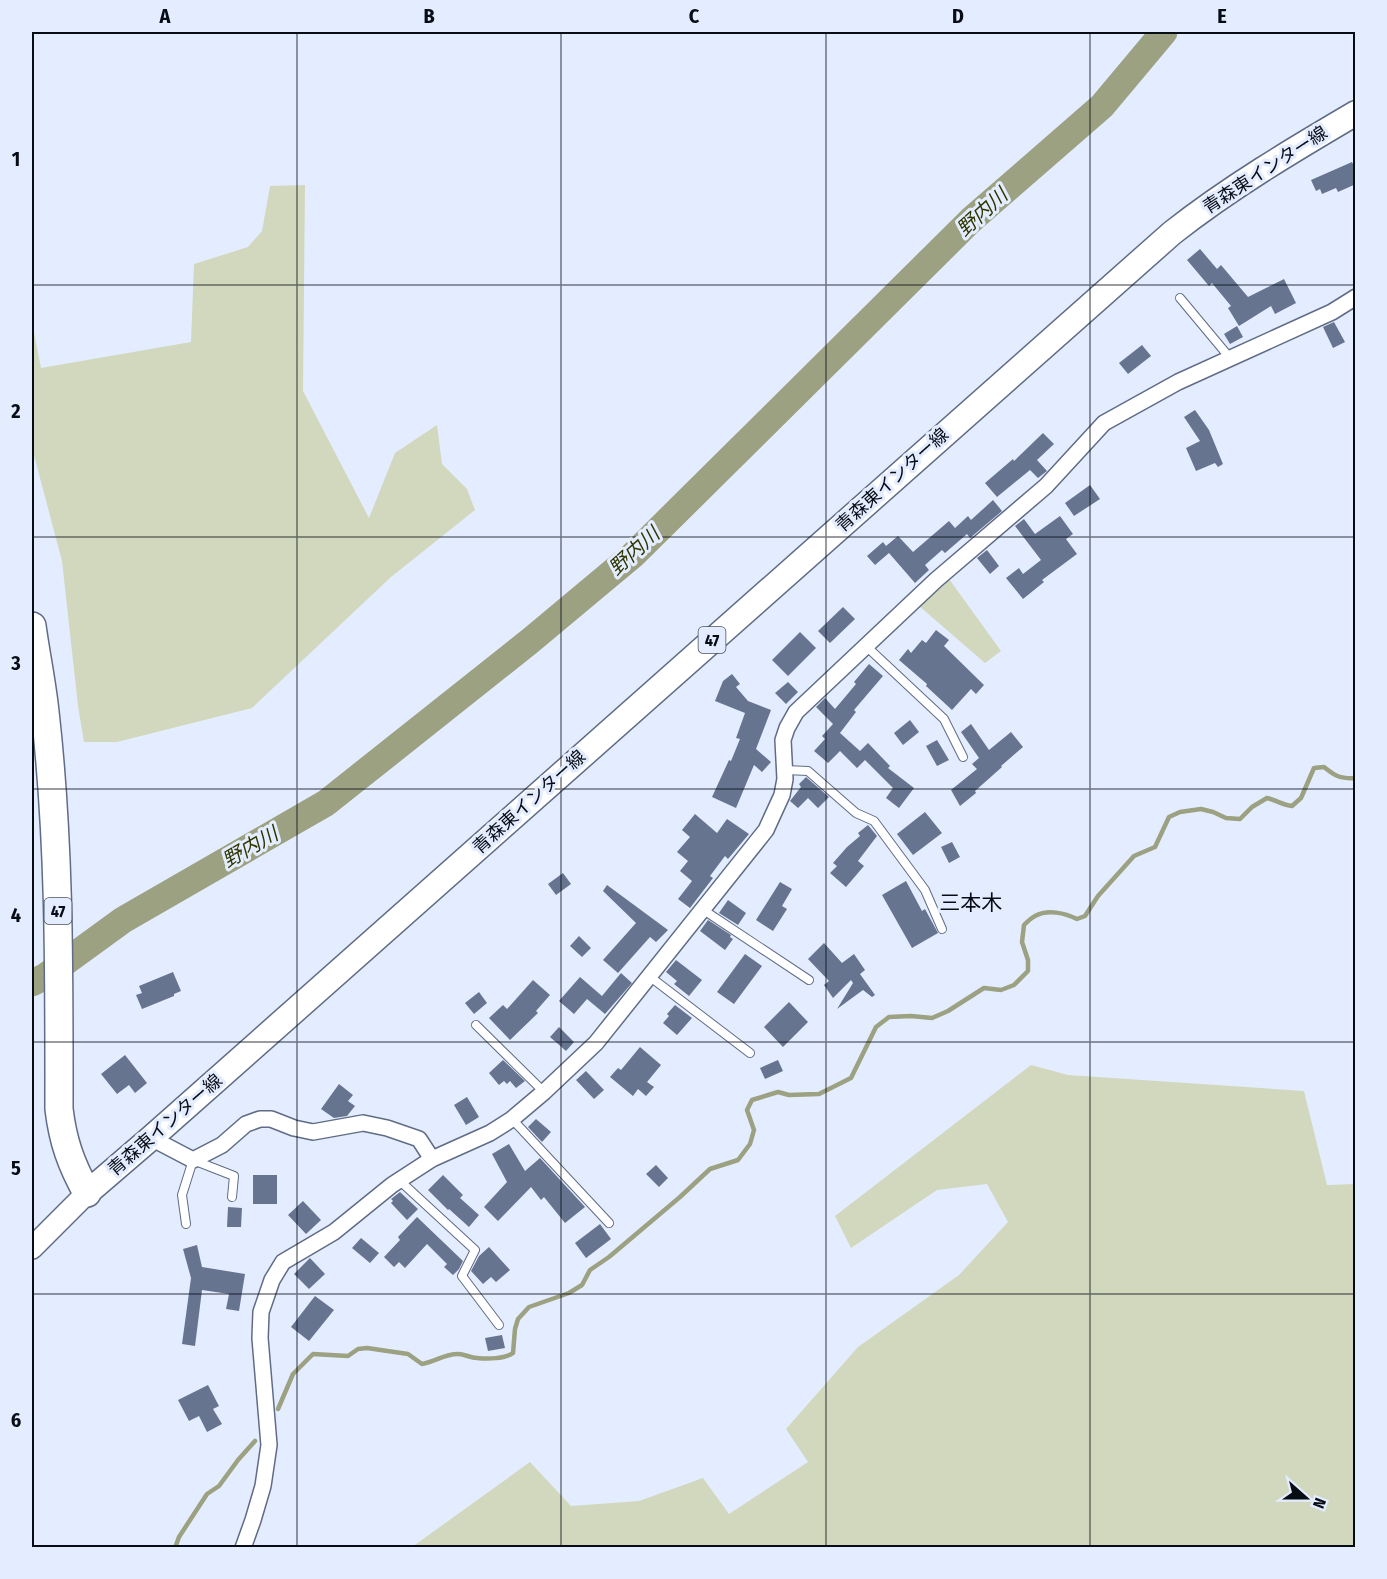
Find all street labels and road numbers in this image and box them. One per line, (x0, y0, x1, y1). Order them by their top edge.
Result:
street label: 青森東インター線 (1199, 122, 1331, 218)
street label: 青森東インター線 (831, 424, 953, 536)
road number: 47 (698, 627, 726, 653)
street label: 青森東インター線 (468, 746, 590, 858)
road number: 47 (44, 898, 72, 924)
street label: 青森東インター線 (103, 1069, 227, 1181)

